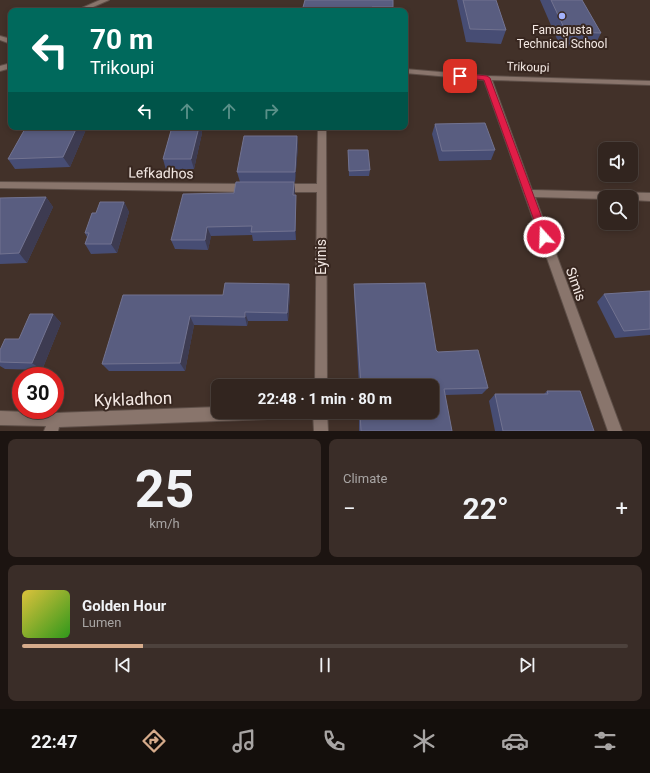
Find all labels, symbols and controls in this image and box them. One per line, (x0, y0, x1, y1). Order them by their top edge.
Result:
marker: Famagusta Technical School (557, 11, 567, 21)
text: 70 m (90, 23, 153, 56)
place label: Famagusta Technical School (517, 23, 607, 51)
icon: left (24, 24, 76, 76)
text: Trikoupi (90, 57, 154, 78)
pin (443, 59, 477, 93)
street label: Trikoupi (506, 59, 550, 75)
icon: arrive (449, 65, 471, 87)
icon: left (134, 100, 156, 122)
icon: ahead (176, 100, 198, 122)
icon: ahead (218, 100, 240, 122)
icon: right (260, 100, 282, 122)
map controls (598, 142, 638, 230)
button: sound (598, 142, 638, 182)
street label: Lefkadhos (128, 164, 194, 182)
button: search (598, 190, 638, 230)
position arrow (523, 216, 565, 258)
street label: Eyinis (313, 239, 329, 275)
street label: Simis (563, 265, 589, 303)
speed limit sign: 30 (12, 367, 64, 419)
street label: Kykladhon (93, 388, 173, 410)
text: 22:48 · 1 min · 80 m (258, 390, 392, 408)
text: 25 (135, 459, 194, 520)
text: Climate (343, 471, 387, 486)
text: 22° (462, 491, 509, 526)
text: − (343, 496, 356, 521)
text: + (616, 496, 628, 521)
text: km/h (149, 516, 180, 531)
text: Golden Hour (82, 597, 166, 615)
text: Lumen (82, 615, 121, 630)
icon: previous (112, 654, 134, 676)
icon: pause (314, 654, 336, 676)
icon: next (516, 654, 538, 676)
icon: directions (140, 727, 168, 755)
icon: music (230, 727, 258, 755)
icon: phone (320, 727, 348, 755)
icon: climate (410, 727, 438, 755)
icon: car (501, 727, 529, 755)
icon: filters (591, 727, 619, 755)
text: 22:47 (31, 731, 78, 752)

